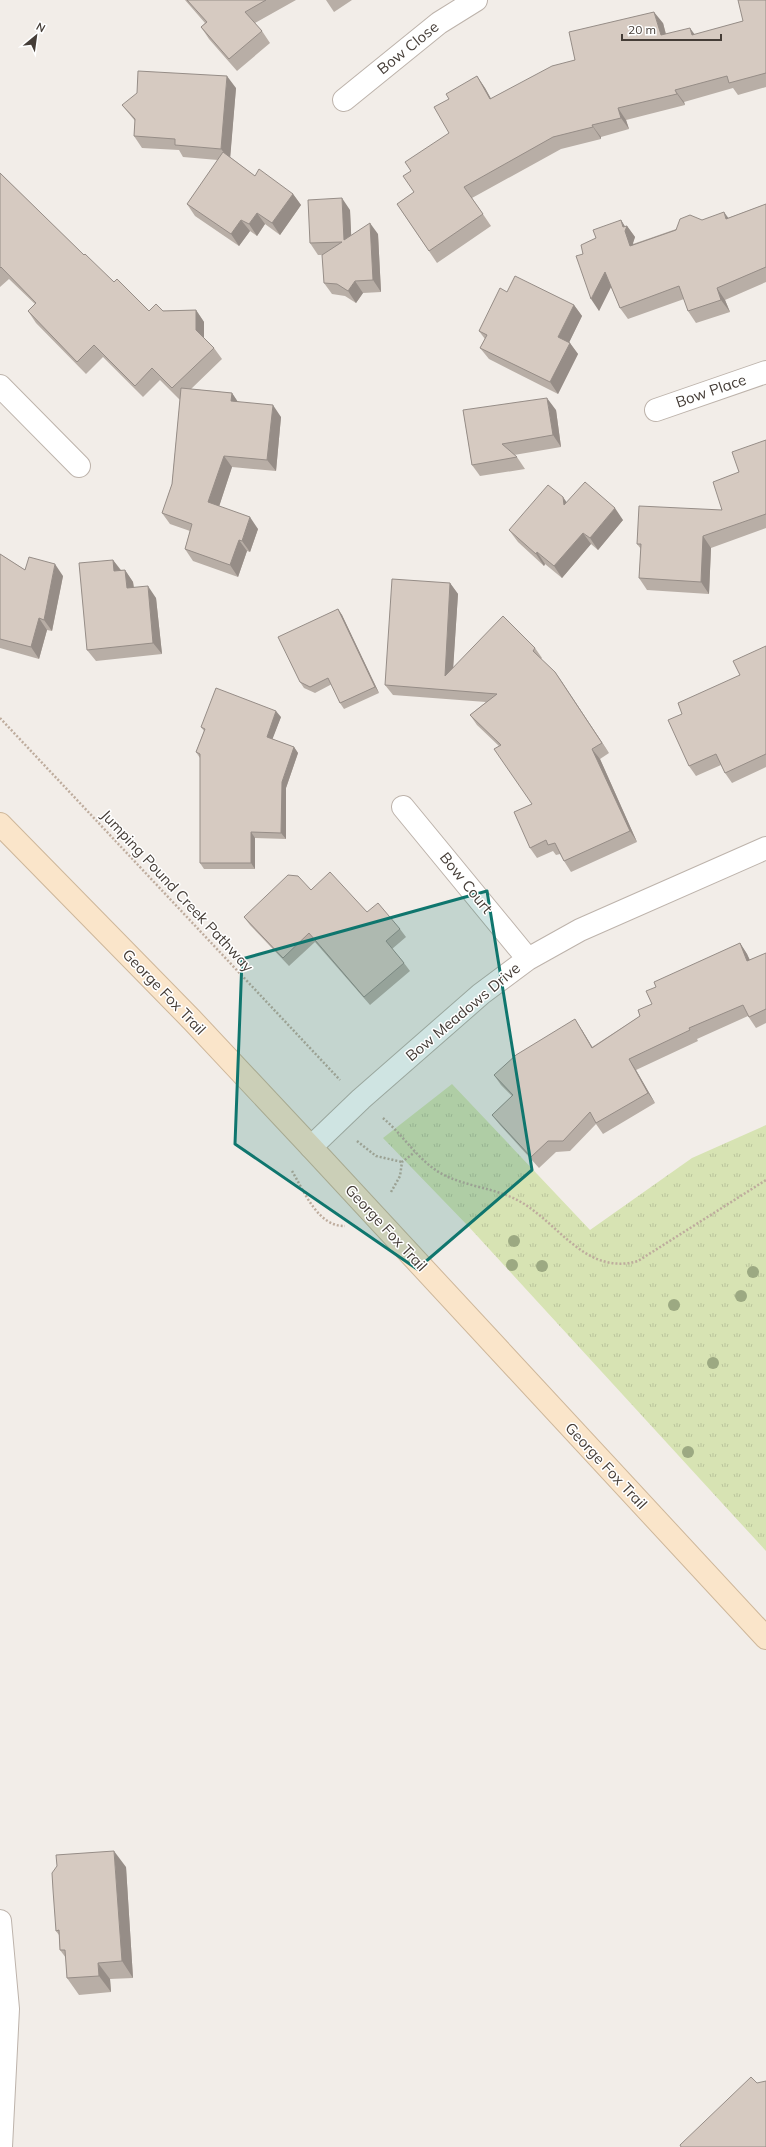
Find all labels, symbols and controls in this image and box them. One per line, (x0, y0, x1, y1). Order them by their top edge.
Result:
north arrow (16, 16, 56, 56)
scale bar (622, 16, 721, 42)
street label: Bow Close (373, 17, 442, 78)
text: N (34, 19, 48, 35)
text: 20 m (628, 22, 656, 37)
street label: Bow Place (673, 370, 749, 411)
street label: Jumping Pound Creek Pathway (97, 806, 258, 976)
street label: Bow Court (436, 848, 497, 917)
street label: George Fox Trail (119, 945, 210, 1039)
street label: Bow Meadows Drive (402, 958, 524, 1065)
street label: George Fox Trail (341, 1180, 432, 1275)
street label: George Fox Trail (561, 1418, 652, 1513)

